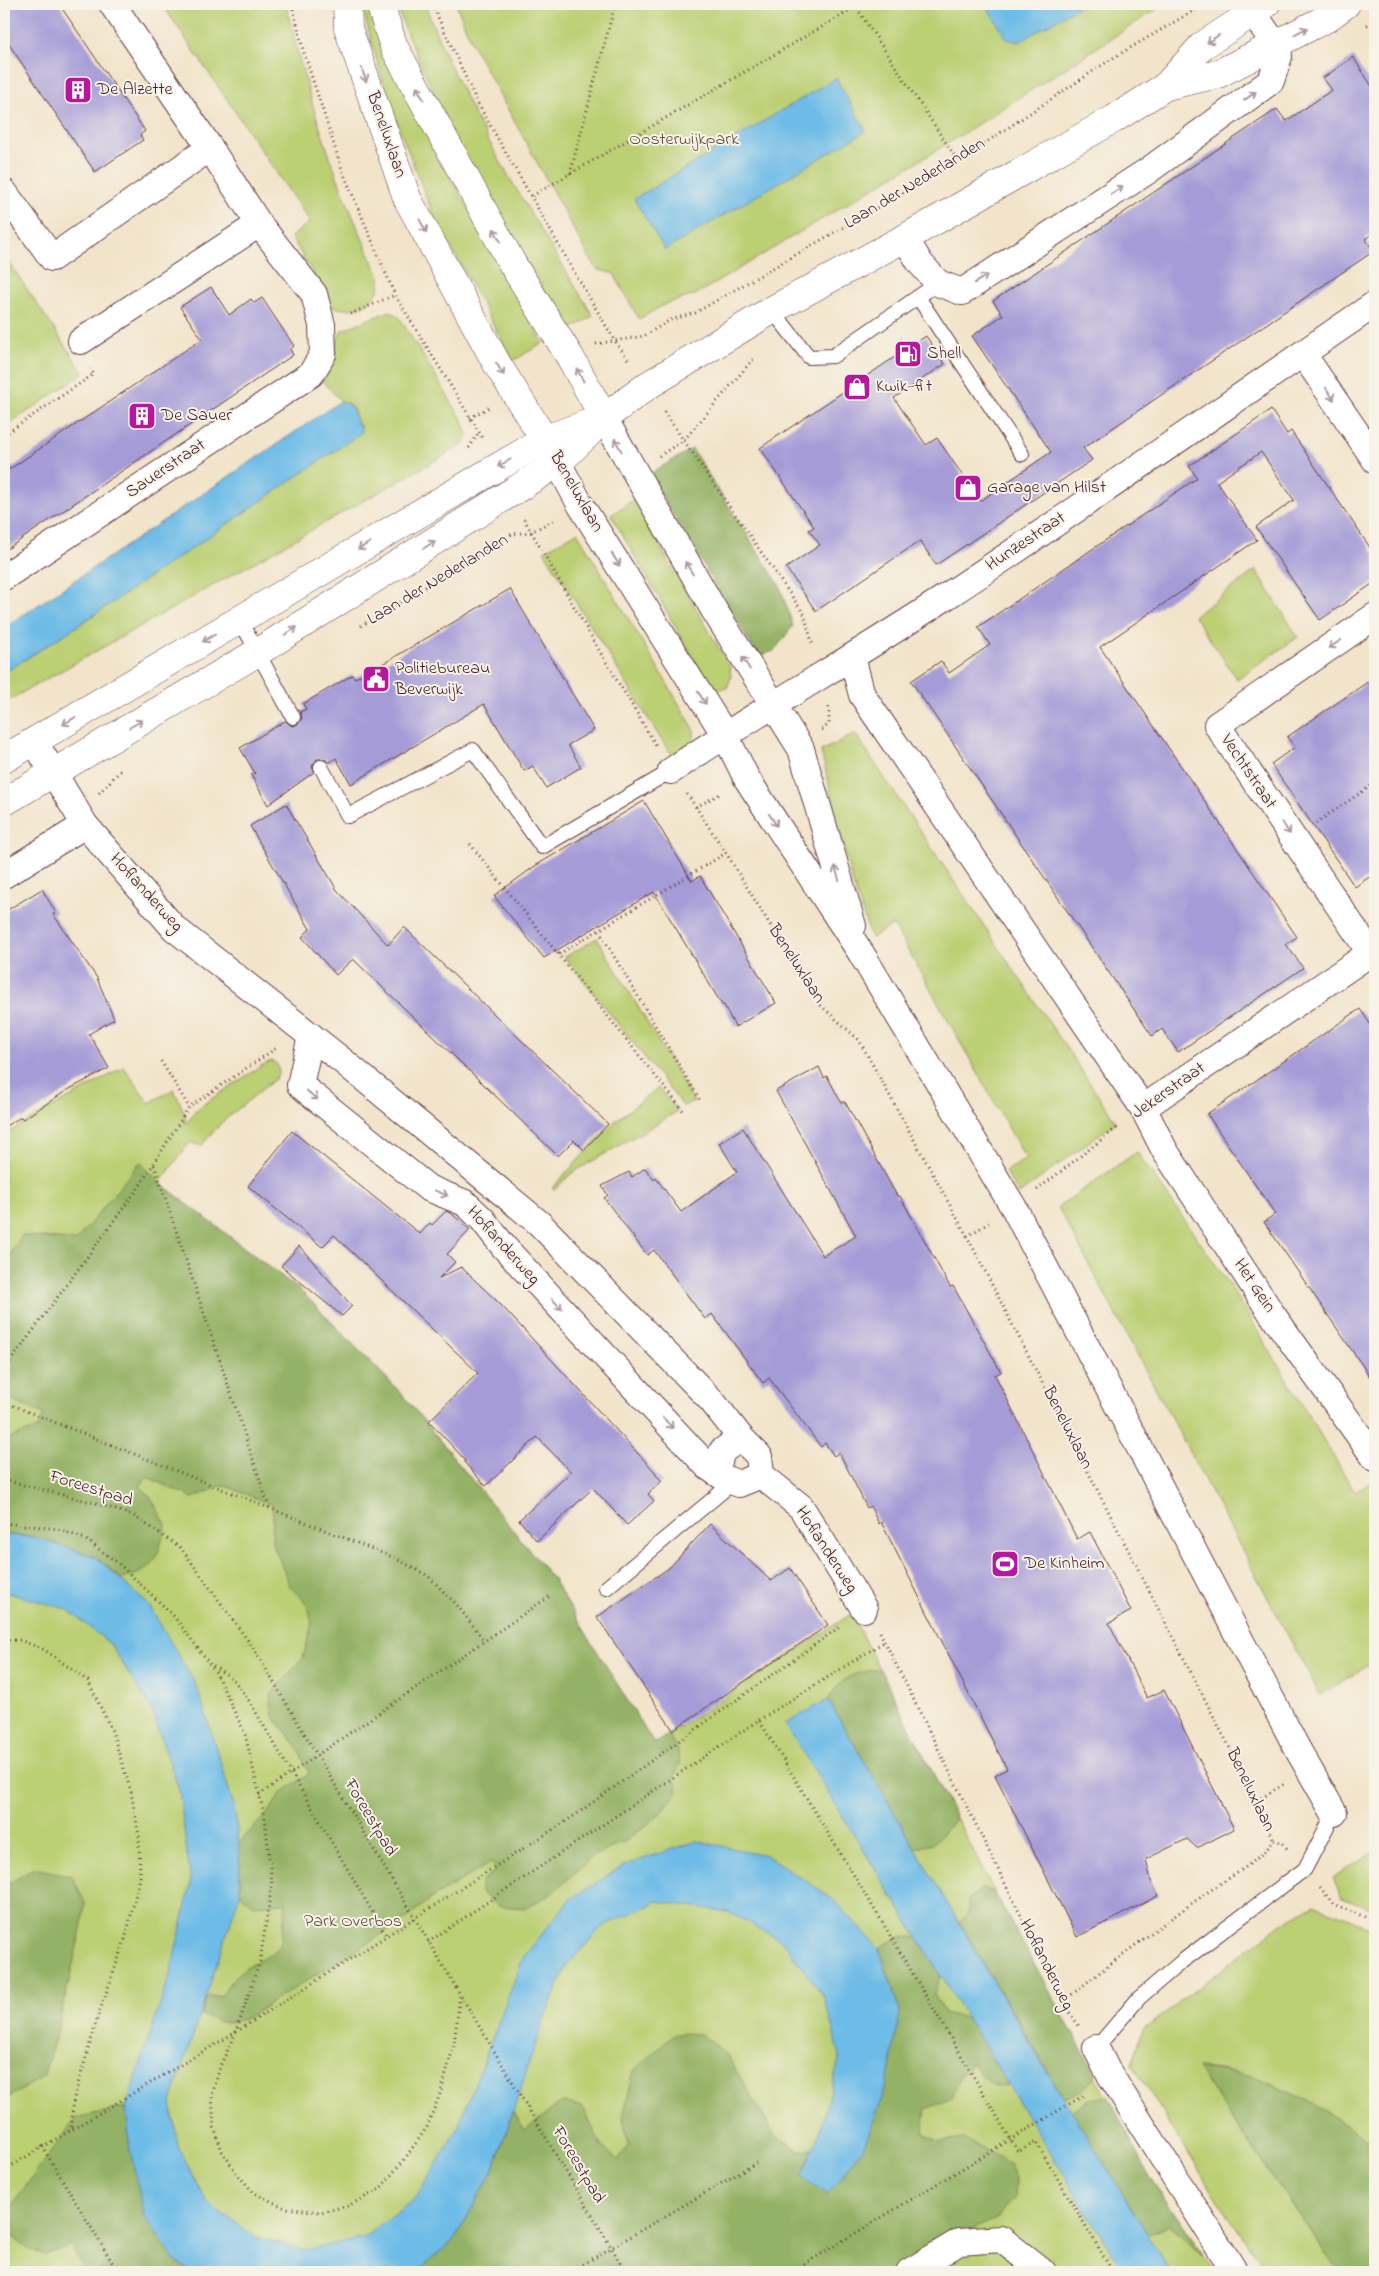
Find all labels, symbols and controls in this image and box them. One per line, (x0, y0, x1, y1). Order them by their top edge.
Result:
one-way arrow (1293, 26, 1308, 35)
one-way arrow (1206, 34, 1220, 44)
one-way arrow (360, 66, 370, 82)
building icon: De Alzette (63, 75, 93, 105)
place label: De Alzette (96, 77, 174, 103)
one-way arrow (414, 86, 424, 100)
street label: Beneluxlaan (359, 87, 413, 182)
one-way arrow (1243, 91, 1257, 101)
park label: Oosterwijkpark (629, 127, 739, 153)
street label: Laan der Nederlanden (840, 131, 991, 236)
one-way arrow (1110, 185, 1124, 195)
one-way arrow (418, 218, 428, 233)
one-way arrow (492, 228, 502, 243)
one-way arrow (974, 274, 988, 284)
fuel station icon: Shell (893, 339, 923, 369)
place label: Shell (927, 341, 961, 367)
one-way arrow (496, 361, 506, 375)
one-way arrow (575, 368, 584, 383)
shop icon: Kwik-fit (842, 372, 872, 402)
place label: Kwik-fit (876, 374, 932, 400)
one-way arrow (1325, 387, 1335, 401)
building icon: De Sauer (127, 401, 157, 431)
place label: De Sauer (160, 403, 232, 429)
street label: Sauerstraat (121, 433, 211, 505)
one-way arrow (613, 438, 623, 453)
street label: Beneluxlaan (542, 446, 610, 537)
one-way arrow (497, 459, 511, 469)
shop icon: Garage van Hilst (953, 473, 983, 503)
place label: Garage van Hilst (987, 475, 1106, 502)
street label: Hunzestraat (981, 506, 1071, 578)
street label: Laan der Nederlanden (363, 527, 514, 632)
one-way arrow (421, 540, 435, 550)
one-way arrow (357, 542, 371, 552)
one-way arrow (611, 552, 621, 566)
one-way arrow (684, 562, 694, 576)
one-way arrow (283, 626, 297, 636)
one-way arrow (202, 634, 217, 643)
one-way arrow (1328, 639, 1342, 649)
place label: Politiebureau Beverwijk (394, 656, 490, 703)
one-way arrow (741, 656, 752, 670)
public building icon: Politiebureau Beverwijk (361, 664, 391, 694)
one-way arrow (697, 690, 707, 704)
one-way arrow (63, 716, 77, 726)
one-way arrow (128, 718, 142, 728)
street label: Vechtstraat (1213, 728, 1283, 815)
one-way arrow (768, 813, 779, 827)
one-way arrow (1281, 821, 1291, 835)
street label: Hoflanderweg (102, 847, 189, 939)
one-way arrow (832, 865, 842, 881)
street label: Beneluxlaan (760, 918, 831, 1009)
street label: Jekerstraat (1127, 1056, 1211, 1126)
one-way arrow (306, 1090, 319, 1101)
one-way arrow (433, 1189, 448, 1199)
street label: Hoflanderweg (459, 1200, 546, 1292)
street label: Het Gein (1226, 1254, 1282, 1318)
one-way arrow (551, 1298, 563, 1310)
street label: Beneluxlaan (1035, 1381, 1099, 1474)
one-way arrow (662, 1416, 674, 1429)
street label: Foreestpad (45, 1464, 136, 1514)
street label: Hoflanderweg (787, 1501, 864, 1599)
sports icon: De Kinheim (990, 1549, 1020, 1579)
place label: De Kinheim (1023, 1551, 1104, 1577)
street label: Beneluxlaan (1218, 1743, 1281, 1836)
street label: Foreestpad (336, 1774, 403, 1862)
park label: Park Overbos (304, 1909, 402, 1935)
street label: Hoflanderweg (1011, 1915, 1080, 2016)
street label: Foreestpad (544, 2121, 611, 2209)

